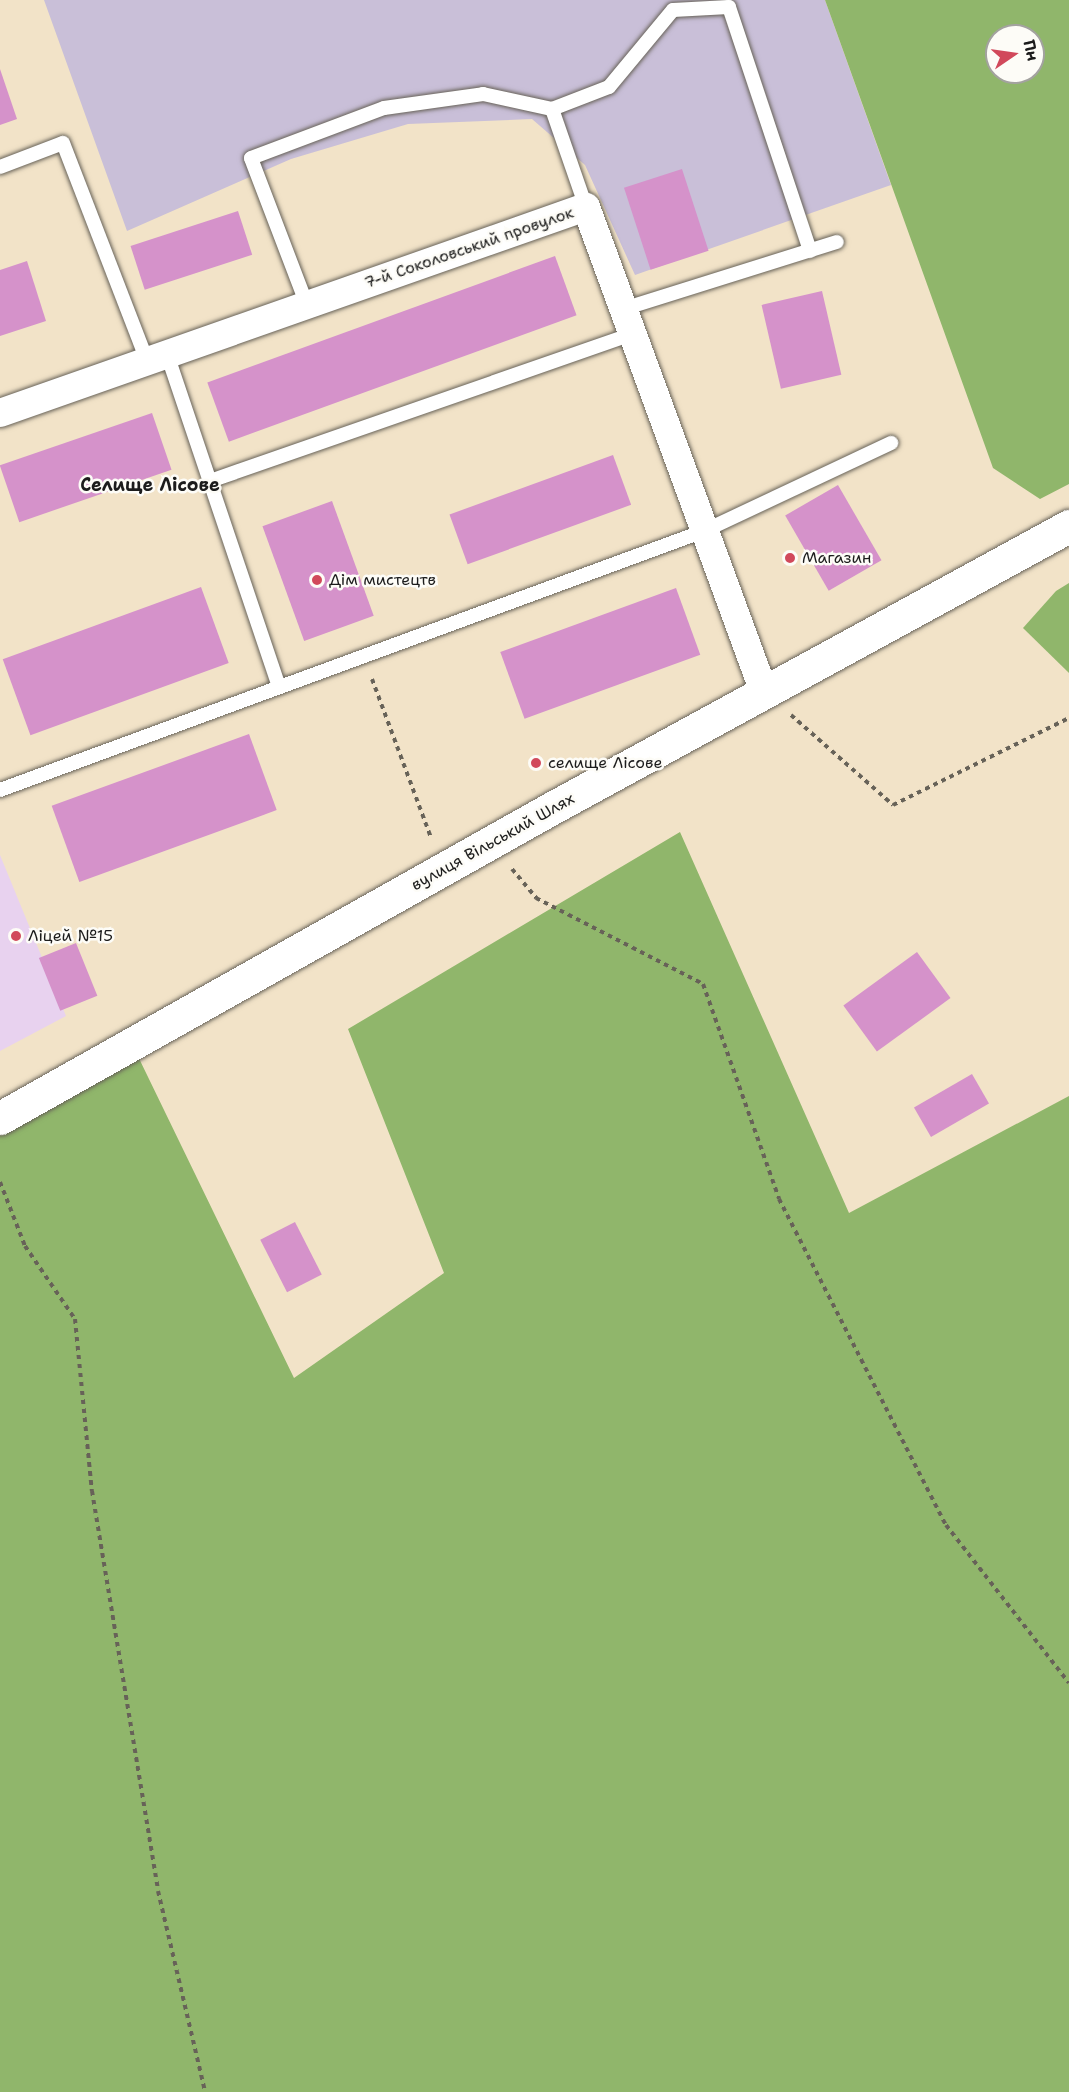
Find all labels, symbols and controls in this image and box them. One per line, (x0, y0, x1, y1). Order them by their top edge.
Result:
north arrow (985, 24, 1045, 84)
text: Пн (1018, 38, 1044, 63)
street label: 7-й Соколовський провулок (362, 203, 576, 293)
district label: Селище Лісове (80, 474, 220, 496)
place label: Магазин (802, 548, 871, 568)
marker: Магазин (783, 551, 797, 565)
place label: Дім мистецтв (329, 570, 436, 590)
marker: Дім мистецтв (310, 573, 324, 587)
place label: селище Лісове (548, 753, 663, 773)
marker: селище Лісове (529, 756, 543, 770)
street label: вулиця Вільський Шлях (408, 789, 578, 895)
place label: Ліцей №15 (28, 926, 113, 946)
marker: Ліцей №15 (9, 929, 23, 943)

